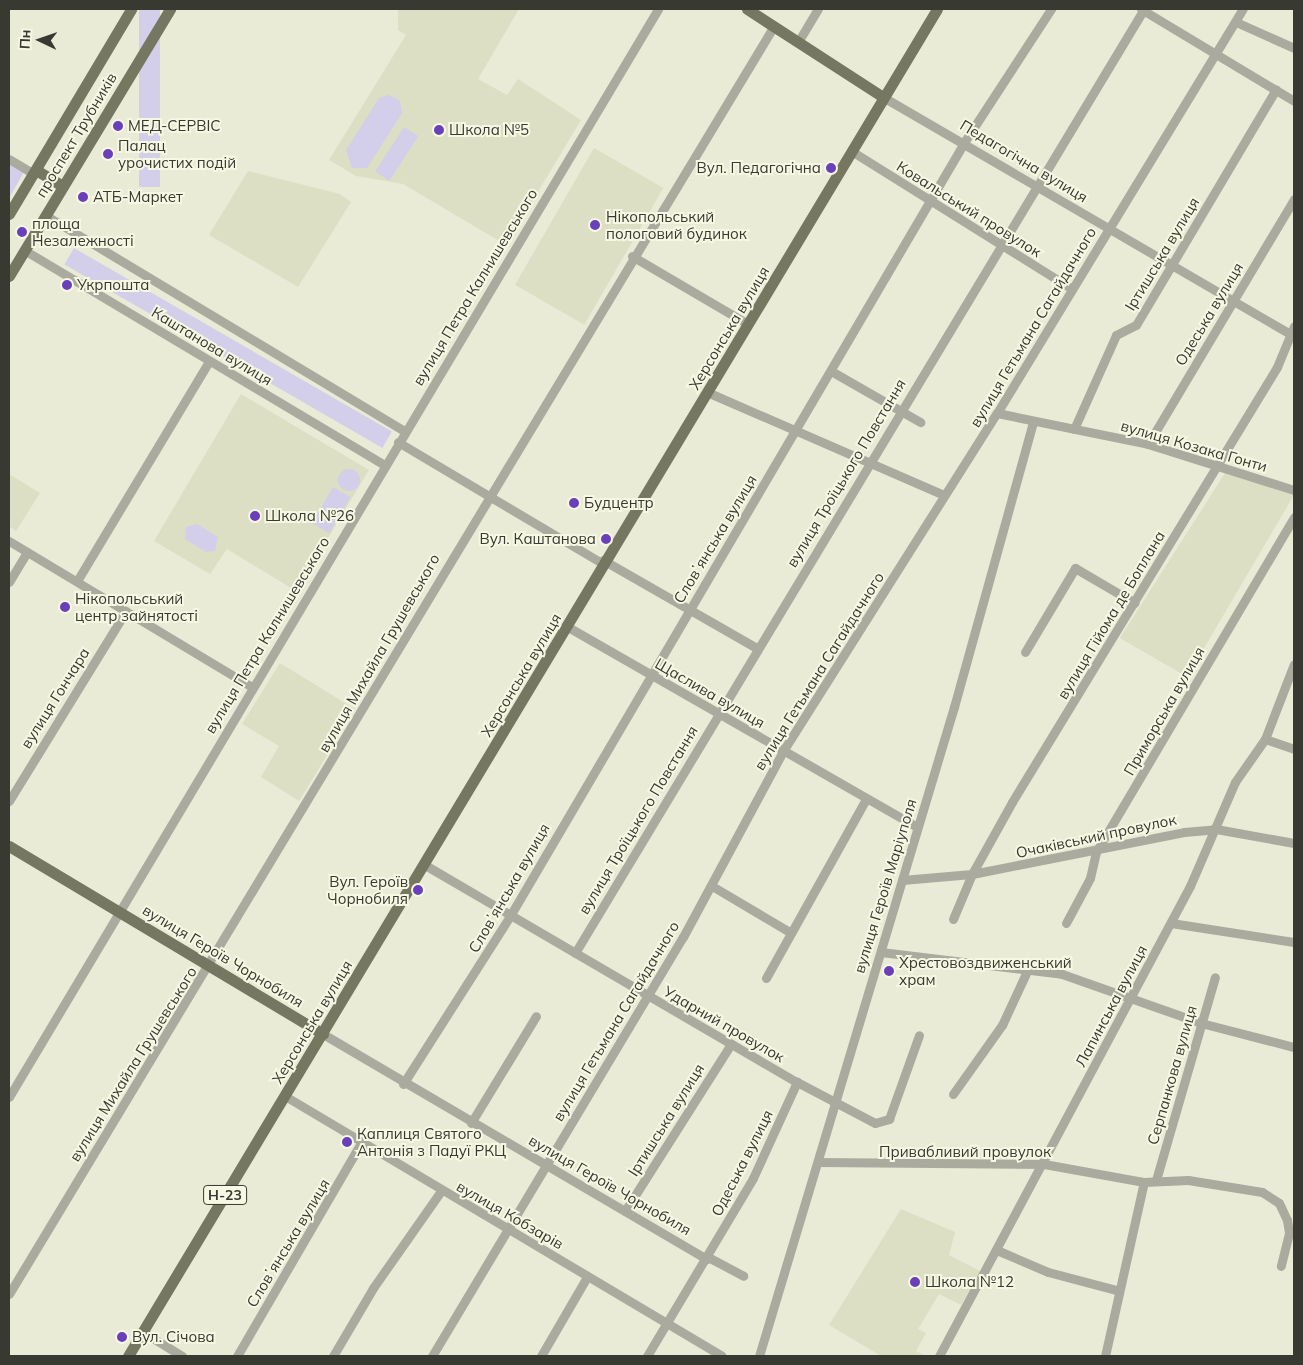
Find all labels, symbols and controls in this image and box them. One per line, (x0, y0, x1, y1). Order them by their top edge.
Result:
north arrow (15, 15, 65, 65)
text: Пн (16, 29, 35, 49)
street label: проспект Трубників (32, 69, 120, 201)
street label: Педагогічна вулиця (957, 116, 1091, 206)
place label: МЕД-СЕРВІС (128, 117, 221, 135)
marker: МЕД-СЕРВІС (112, 120, 124, 132)
place label: Школа №5 (449, 121, 529, 139)
marker: Школа №5 (433, 124, 445, 136)
place label: Палац урочистих подій (118, 136, 236, 171)
marker: Палац урочистих подій (102, 148, 114, 160)
street label: Ковальський провулок (893, 157, 1045, 261)
place label: Вул. Педагогічна (697, 159, 821, 177)
marker: Вул. Педагогічна (825, 162, 837, 174)
street label: вулиця Петра Калнишевського (409, 185, 541, 389)
place label: АТБ-Маркет (93, 188, 183, 206)
marker: АТБ-Маркет (77, 191, 89, 203)
street label: Іртишська вулиця (1121, 194, 1203, 314)
place label: Нікопольський пологовий будинок (606, 207, 747, 242)
place label: площа Незалежності (32, 214, 134, 249)
marker: Нікопольський пологовий будинок (588, 218, 602, 232)
street label: вулиця Гетьмана Сагайдачного (966, 224, 1100, 430)
marker: площа Незалежності (16, 226, 28, 238)
street label: Одеська вулиця (1171, 259, 1247, 369)
street label: Херсонська вулиця (685, 263, 773, 393)
place label: Укрпошта (77, 276, 149, 294)
marker: Укрпошта (61, 279, 73, 291)
street label: Каштанова вулиця (148, 303, 276, 389)
street label: вулиця Троїцького Повстання (783, 376, 909, 570)
street label: вулиця Козака Гонти (1119, 416, 1269, 476)
street label: Словʼянська вулиця (670, 472, 760, 606)
place label: Будцентр (584, 494, 654, 512)
marker: Будцентр (568, 497, 580, 509)
place label: Школа №26 (265, 507, 354, 525)
marker: Школа №26 (249, 510, 261, 522)
street label: вулиця Гійома де Боплана (1054, 528, 1168, 702)
place label: Вул. Каштанова (480, 530, 596, 548)
street label: вулиця Петра Калнишевського (201, 533, 333, 737)
marker: Вул. Каштанова (600, 533, 612, 545)
street label: вулиця Михайла Грушевського (315, 551, 443, 755)
street label: вулиця Гетьмана Сагайдачного (750, 569, 888, 773)
place label: Нікопольський центр зайнятості (75, 589, 198, 624)
marker: Нікопольський центр зайнятості (59, 601, 71, 613)
street label: Херсонська вулиця (477, 610, 565, 740)
street label: Приморська вулиця (1120, 643, 1208, 779)
street label: вулиця Гончара (17, 644, 93, 752)
street label: Щаслива вулиця (652, 654, 768, 732)
street label: вулиця Троїцького Повстання (575, 723, 701, 917)
street label: вулиця Героїв Маріуполя (850, 797, 920, 975)
street label: Очаківський провулок (1014, 810, 1178, 862)
street label: Словʼянська вулиця (465, 820, 553, 956)
place label: Вул. Героїв Чорнобиля (327, 872, 408, 907)
marker: Вул. Героїв Чорнобиля (412, 884, 424, 896)
street label: вулиця Героїв Чорнобиля (139, 901, 307, 1011)
street label: вулиця Гетьмана Сагайдачного (549, 918, 683, 1124)
street label: Лапинська вулиця (1071, 942, 1151, 1070)
place label: Хрестовоздвиженський храм (899, 953, 1072, 988)
street label: Херсонська вулиця (268, 957, 356, 1087)
street label: вулиця Михайла Грушевського (65, 963, 201, 1165)
marker: Хрестовоздвиженський храм (883, 965, 895, 977)
street label: Ударний провулок (660, 982, 788, 1066)
street label: Серпанкова вулиця (1144, 1003, 1200, 1147)
street label: Іртишська вулиця (624, 1060, 708, 1180)
street label: Одеська вулиця (707, 1107, 777, 1219)
place label: Каплиця Святого Антонія з Падуї РКЦ (357, 1124, 506, 1159)
street label: вулиця Героїв Чорнобиля (526, 1131, 694, 1239)
marker: Каплиця Святого Антонія з Падуї РКЦ (341, 1136, 353, 1148)
street label: Привабливий провулок (879, 1143, 1051, 1161)
street label: Словʼянська вулиця (243, 1176, 333, 1310)
street label: вулиця Кобзарів (453, 1177, 567, 1253)
road number: Н-23 (202, 1184, 248, 1206)
place label: Школа №12 (925, 1273, 1014, 1291)
marker: Школа №12 (909, 1276, 921, 1288)
place label: Вул. Січова (132, 1328, 215, 1346)
marker: Вул. Січова (116, 1331, 128, 1343)

